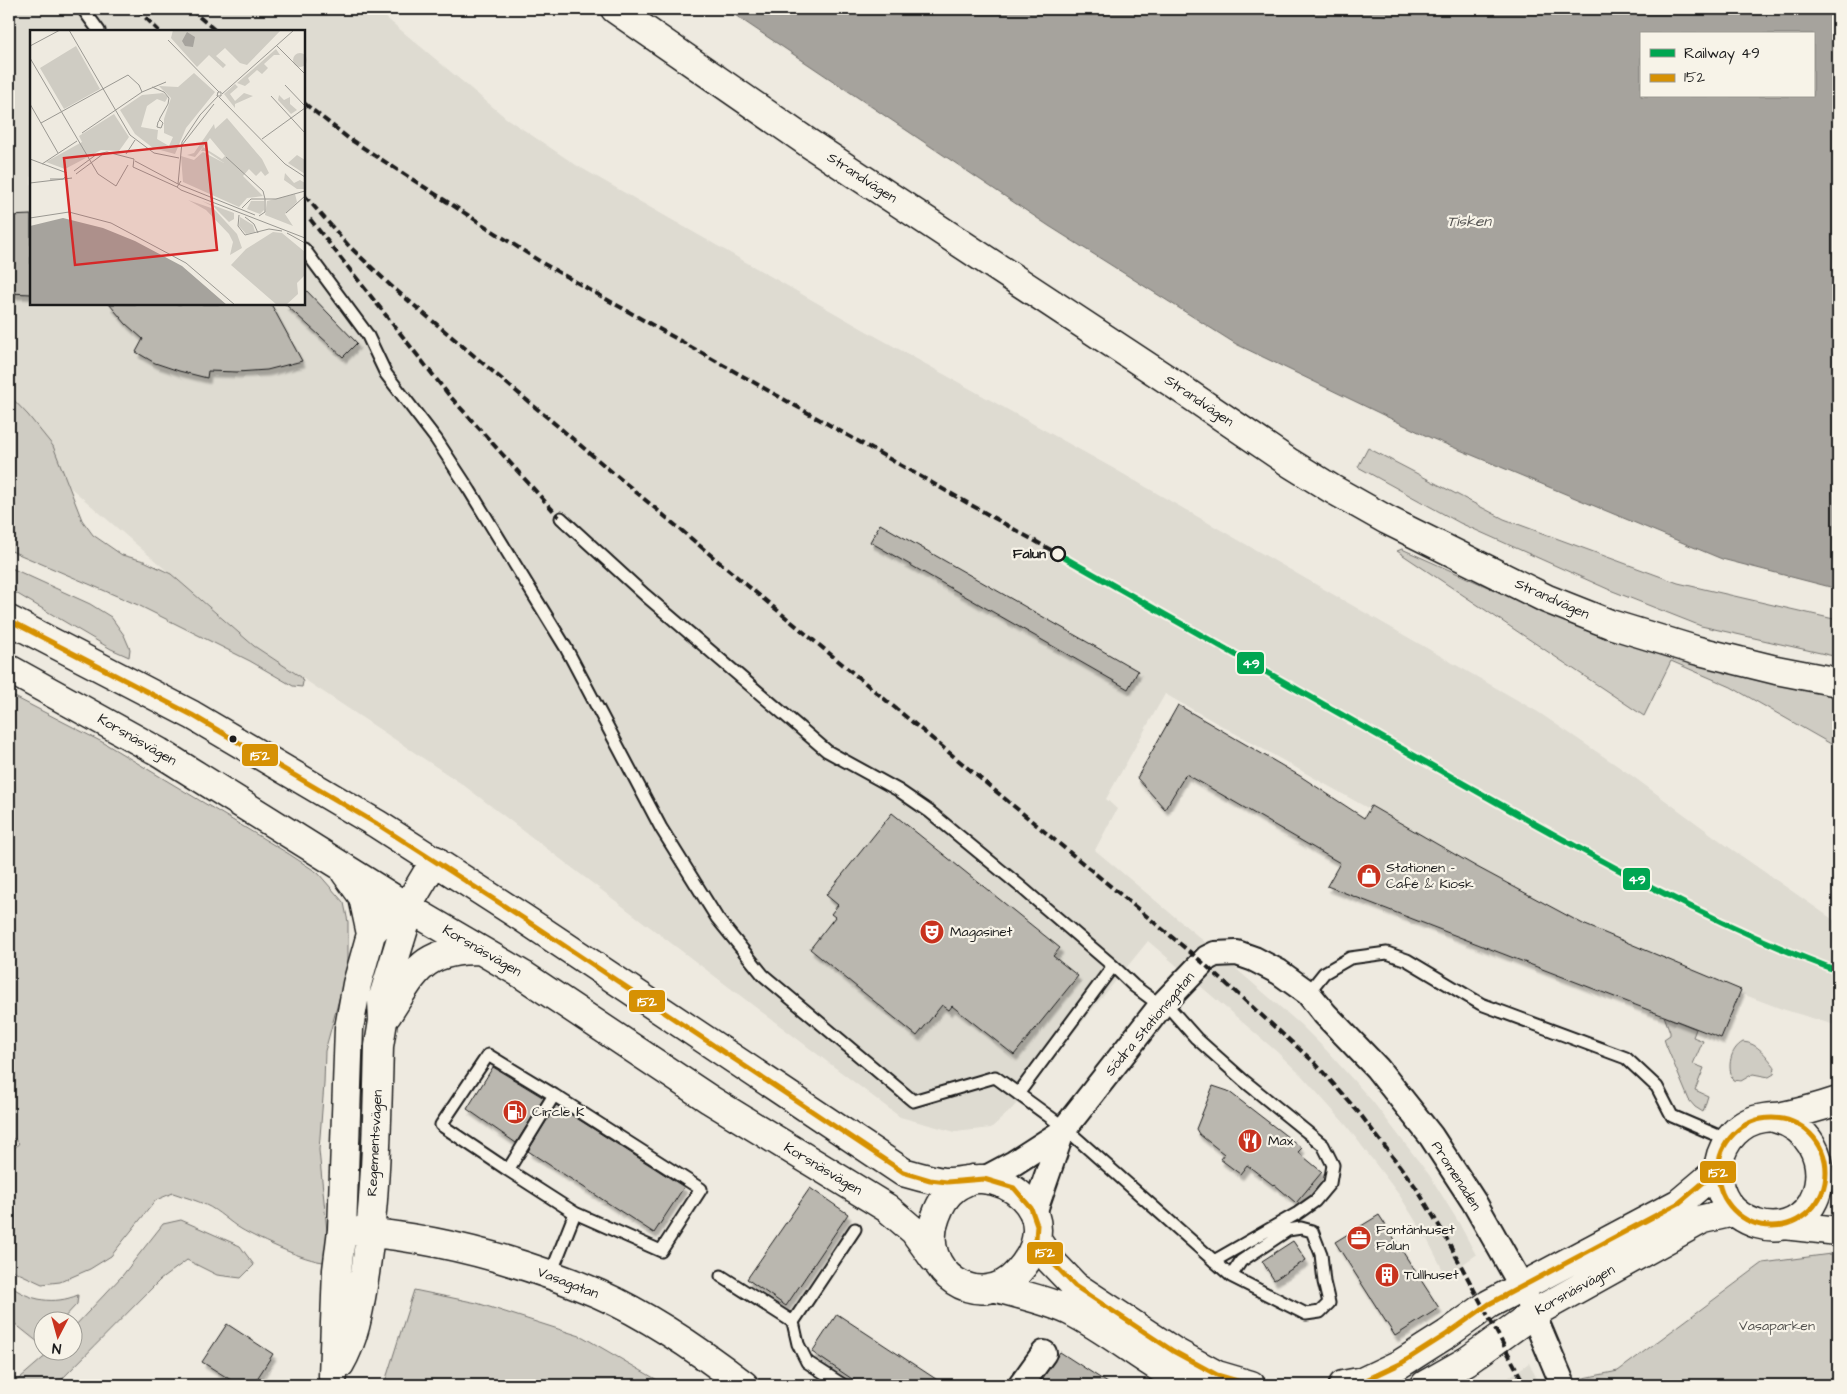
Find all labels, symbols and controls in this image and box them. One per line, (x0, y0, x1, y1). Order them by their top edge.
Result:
inset map (30, 30, 305, 305)
legend (1640, 32, 1814, 98)
text: Railway 49 (1684, 43, 1760, 65)
text: 152 (1684, 67, 1706, 88)
street label: Strandvägen (823, 148, 901, 208)
water label: Tisken (1447, 211, 1492, 232)
street label: Strandvägen (1160, 370, 1238, 432)
place label: Falun (1013, 544, 1046, 564)
marker: Falun (1050, 546, 1066, 562)
street label: Strandvägen (1511, 574, 1593, 624)
line badge: 49 (1236, 651, 1265, 675)
text: 49 (1242, 654, 1260, 674)
street label: Korsnäsvägen (94, 709, 180, 771)
unlabelled marker (228, 734, 238, 744)
line badge: 152 (241, 743, 279, 767)
text: 152 (250, 746, 271, 766)
place label: Stationen - Café & Kiosk (1386, 858, 1474, 894)
shop icon: Stationen - Café & Kiosk (1356, 863, 1382, 889)
line badge: 49 (1622, 867, 1651, 891)
text: 49 (1628, 870, 1646, 890)
theatre icon: Magasinet (919, 919, 945, 945)
street label: Korsnäsvägen (439, 920, 525, 982)
place label: Magasinet (950, 922, 1013, 942)
street label: Södra Stationsgatan (1101, 968, 1199, 1080)
line badge: 152 (628, 989, 666, 1013)
text: 152 (637, 992, 658, 1012)
street label: Regementsvägen (362, 1089, 388, 1197)
fuel station icon: Circle K (502, 1099, 528, 1125)
place label: Circle K (532, 1102, 585, 1122)
restaurant icon: Max (1237, 1128, 1263, 1154)
place label: Max (1268, 1131, 1294, 1151)
street label: Promenaden (1426, 1137, 1486, 1215)
street label: Korsnäsvägen (780, 1138, 866, 1200)
line badge: 152 (1699, 1160, 1737, 1184)
text: 152 (1708, 1163, 1729, 1183)
place label: Fontänhuset Falun (1376, 1220, 1455, 1256)
office icon: Fontänhuset Falun (1346, 1225, 1372, 1251)
line badge: 152 (1026, 1241, 1064, 1265)
text: 152 (1035, 1243, 1056, 1263)
street label: Korsnäsvägen (1531, 1260, 1619, 1320)
street label: Vasagatan (534, 1262, 602, 1304)
building icon: Tullhuset (1374, 1262, 1400, 1288)
place label: Tullhuset (1404, 1265, 1459, 1285)
north arrow (32, 1312, 82, 1362)
park label: Vasaparken (1739, 1316, 1815, 1336)
text: N (51, 1338, 62, 1358)

